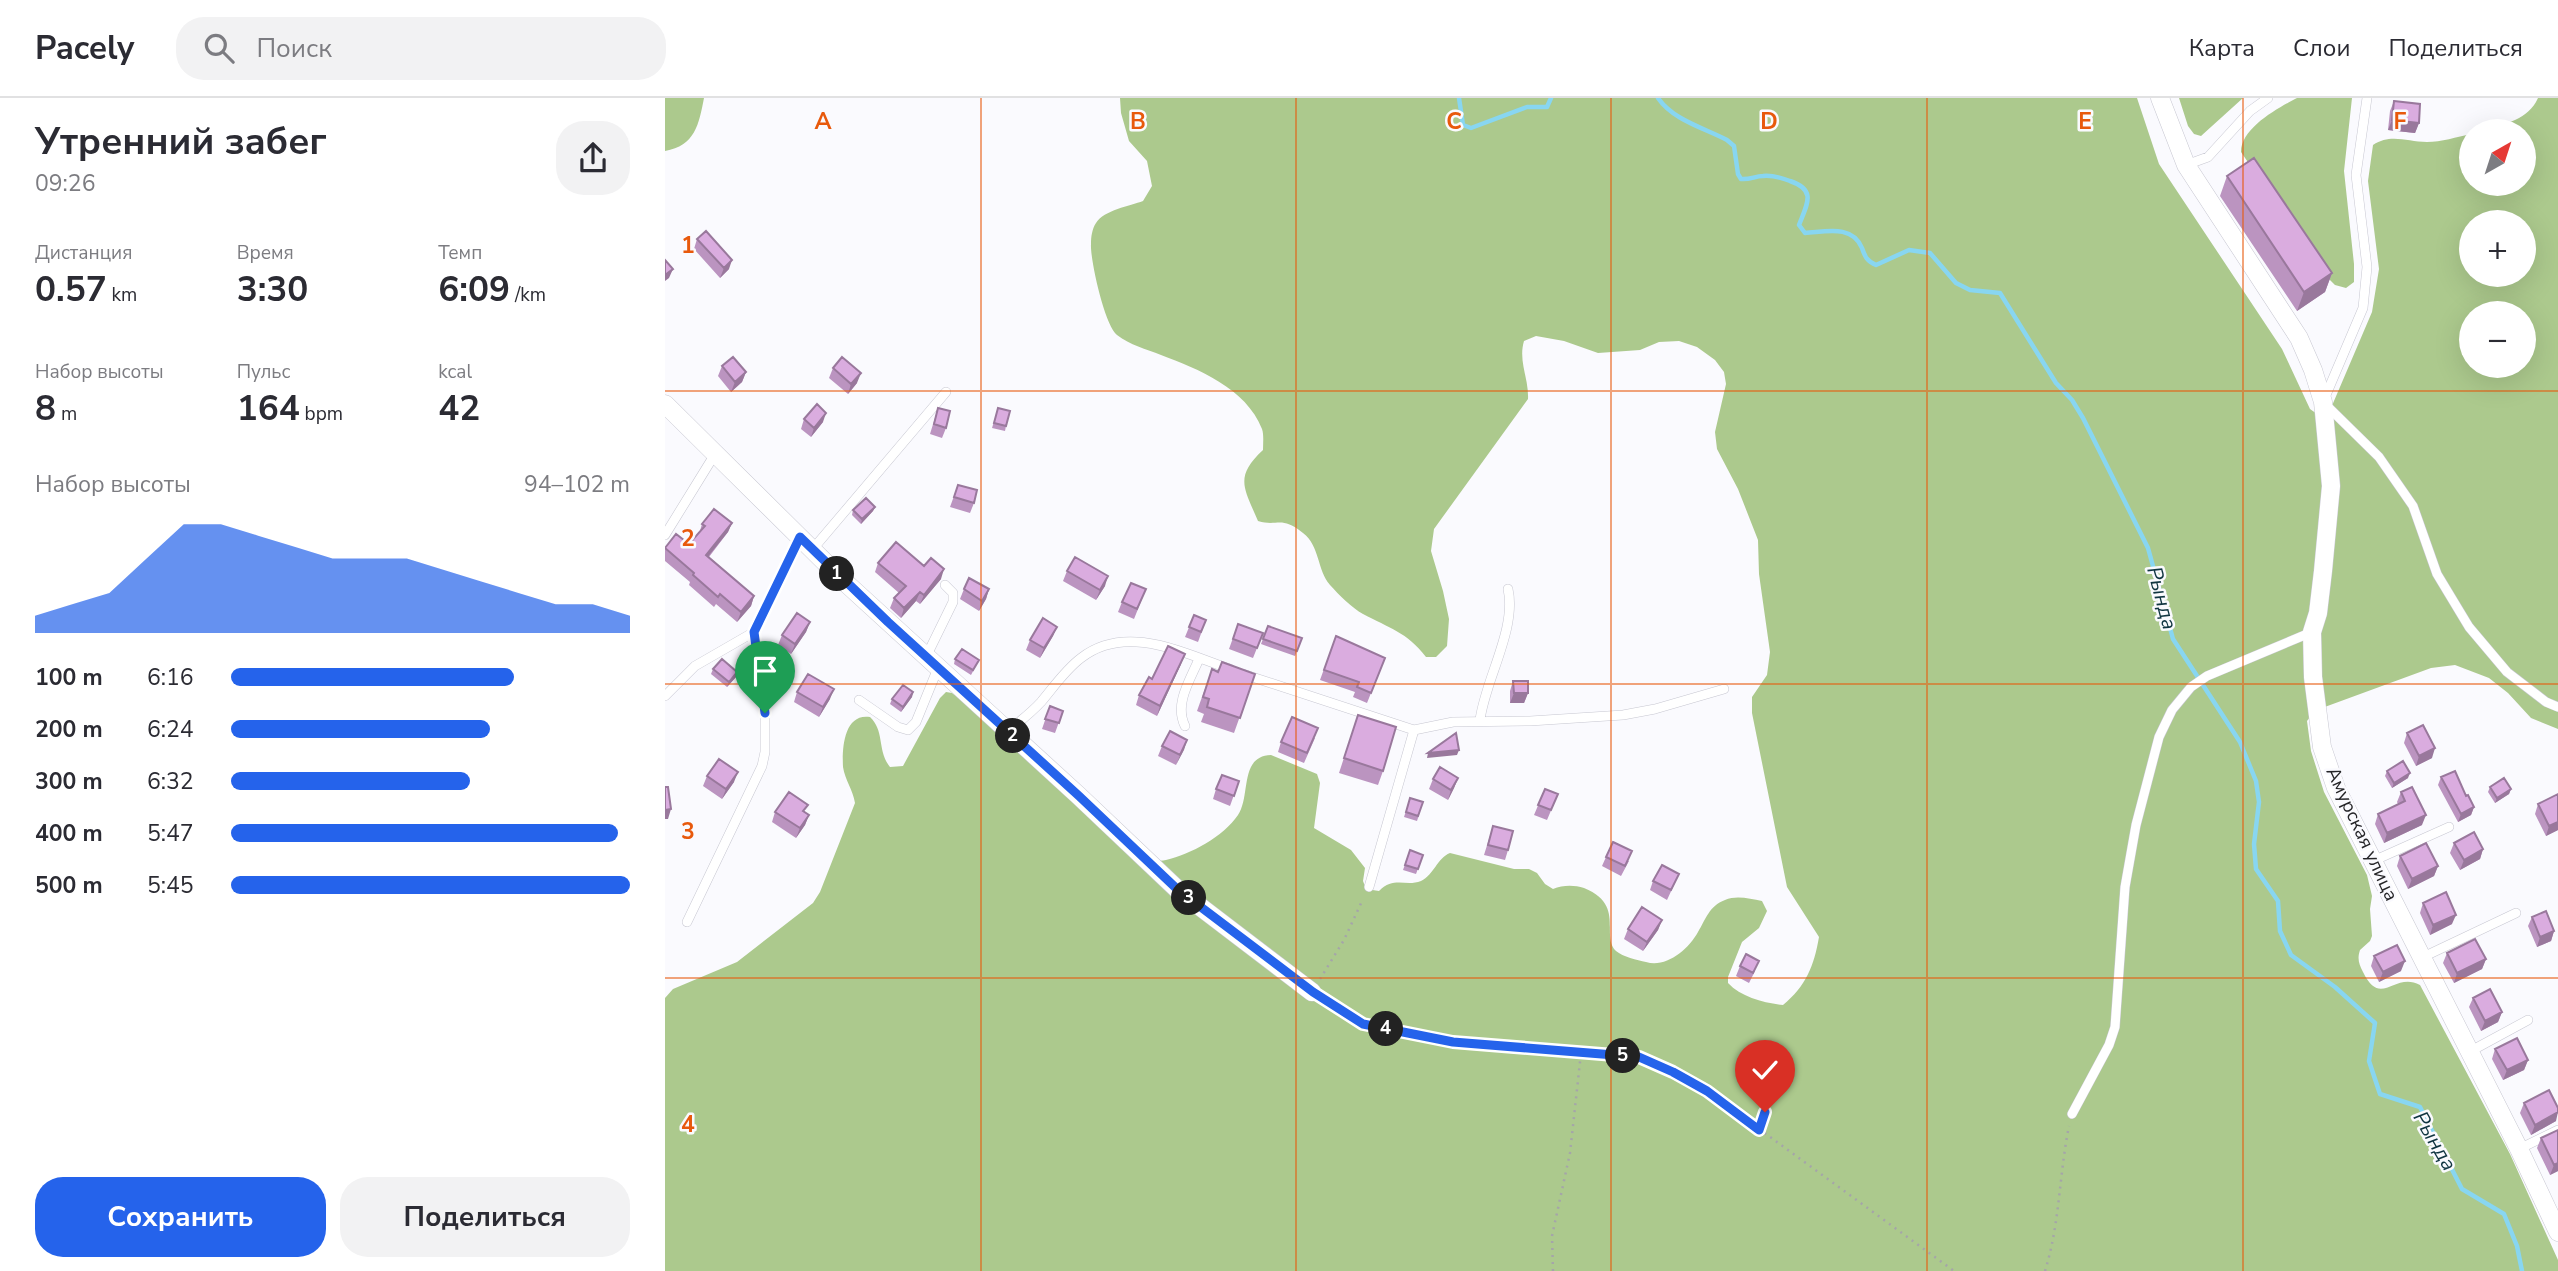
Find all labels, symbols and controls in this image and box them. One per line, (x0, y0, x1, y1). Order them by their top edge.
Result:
search box (176, 17, 666, 80)
text: Pacely (35, 26, 134, 71)
icon: search (200, 29, 238, 67)
text: Поиск (256, 31, 332, 66)
text: Карта (2189, 32, 2255, 64)
text: Слои (2293, 32, 2350, 64)
text: Поделиться (2388, 32, 2523, 64)
text: A (814, 106, 832, 137)
text: B (1130, 106, 1146, 137)
text: C (1446, 106, 1462, 137)
text: D (1760, 106, 1778, 137)
text: E (2078, 106, 2092, 137)
text: F (2394, 106, 2407, 137)
text: Утренний забег (35, 116, 327, 167)
north arrow (2459, 119, 2536, 196)
map controls (2459, 119, 2536, 378)
button: share (556, 121, 630, 195)
text: 09:26 (35, 168, 95, 199)
button: + (2459, 210, 2536, 287)
text: 1 (681, 230, 695, 261)
text: Дистанция (35, 240, 132, 266)
text: Время (237, 240, 294, 266)
text: Темп (438, 240, 482, 266)
text: 0.57 (35, 266, 107, 313)
text: 3:30 (237, 266, 308, 313)
text: 6:09 (438, 266, 510, 313)
text: km (107, 282, 137, 308)
text: /km (510, 282, 546, 308)
button: − (2459, 301, 2536, 378)
text: Набор высоты (35, 359, 164, 385)
text: Пульс (237, 359, 291, 385)
text: kcal (438, 359, 472, 385)
text: 8 (35, 385, 56, 432)
text: 164 (237, 385, 300, 432)
text: 42 (438, 385, 480, 432)
text: m (56, 401, 77, 427)
text: bpm (300, 401, 343, 427)
text: Набор высоты (35, 469, 191, 500)
text: 94–102 m (524, 469, 630, 500)
text: 2 (681, 523, 695, 554)
pin: 1 (819, 556, 855, 592)
text: 1 (831, 560, 842, 586)
water label: Рында (2140, 563, 2184, 633)
pin (735, 641, 795, 713)
icon: arrive (746, 652, 784, 690)
text: 100 m (35, 662, 103, 693)
text: 6:16 (147, 662, 194, 693)
text: 200 m (35, 714, 103, 745)
text: 6:24 (147, 714, 194, 745)
pin: 2 (995, 718, 1031, 754)
text: 2 (1007, 722, 1018, 748)
street label: Амурская улица (2320, 763, 2404, 905)
text: 300 m (35, 766, 103, 797)
text: 6:32 (147, 766, 194, 797)
text: 3 (681, 816, 695, 847)
text: 400 m (35, 818, 103, 849)
text: 5:47 (147, 818, 194, 849)
text: 500 m (35, 870, 103, 901)
text: 5:45 (147, 870, 194, 901)
pin: 3 (1171, 880, 1207, 916)
text: 3 (1183, 884, 1194, 910)
pin: 4 (1369, 1012, 1403, 1046)
text: 4 (1380, 1015, 1391, 1041)
pin: 5 (1605, 1038, 1641, 1074)
pin (1735, 1040, 1795, 1112)
text: 5 (1617, 1042, 1628, 1068)
icon: check (1746, 1051, 1784, 1089)
water label: Рында (2407, 1106, 2463, 1176)
text: 4 (681, 1109, 695, 1140)
button: Сохранить (35, 1177, 326, 1257)
button: Поделиться (340, 1177, 630, 1257)

